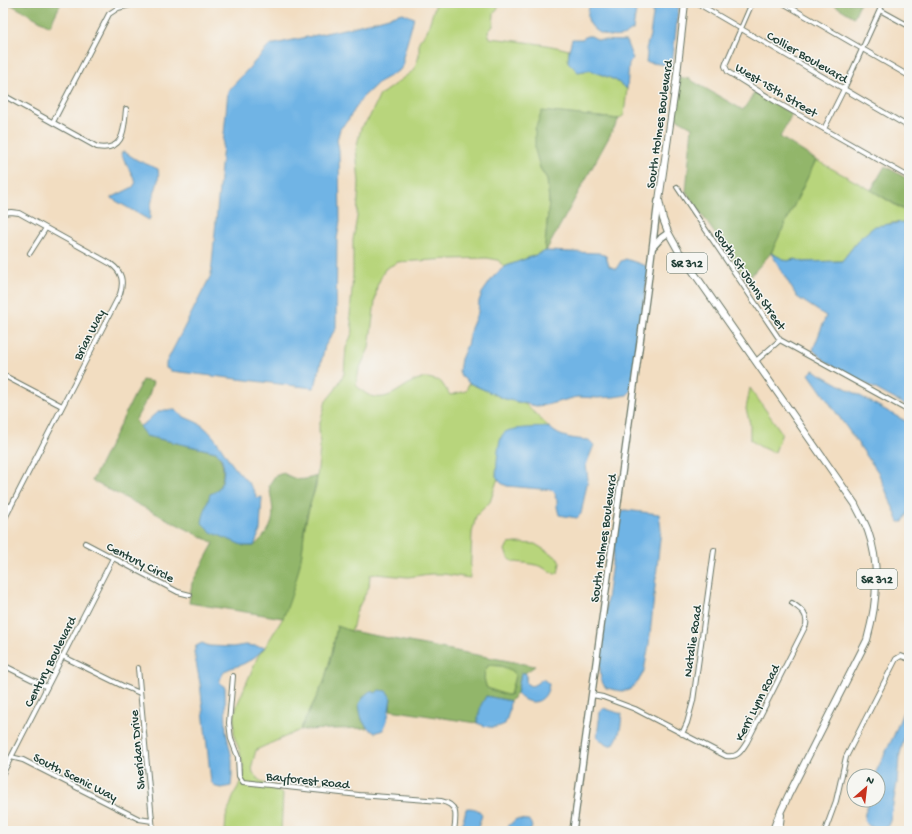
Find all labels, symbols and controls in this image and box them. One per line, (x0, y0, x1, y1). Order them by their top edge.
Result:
street label: Collier Boulevard (764, 29, 851, 88)
street label: South Holmes Boulevard (644, 58, 677, 189)
street label: West 15th Street (732, 61, 821, 122)
street label: South St Johns Street (710, 227, 789, 335)
road number: SR 312 (667, 253, 707, 273)
street label: Brian Way (71, 307, 110, 364)
street label: South Holmes Boulevard (588, 472, 621, 603)
street label: Century Circle (104, 540, 176, 587)
road number: SR 312 (857, 569, 897, 589)
street label: Natalie Road (681, 603, 706, 678)
street label: Century Boulevard (22, 613, 81, 710)
street label: Kerri Lynn Road (732, 661, 785, 744)
street label: Sheridan Drive (128, 709, 149, 790)
street label: South Scenic Way (30, 751, 120, 806)
north arrow (846, 768, 886, 808)
street label: Bayforest Road (264, 770, 352, 793)
text: N (864, 774, 876, 788)

